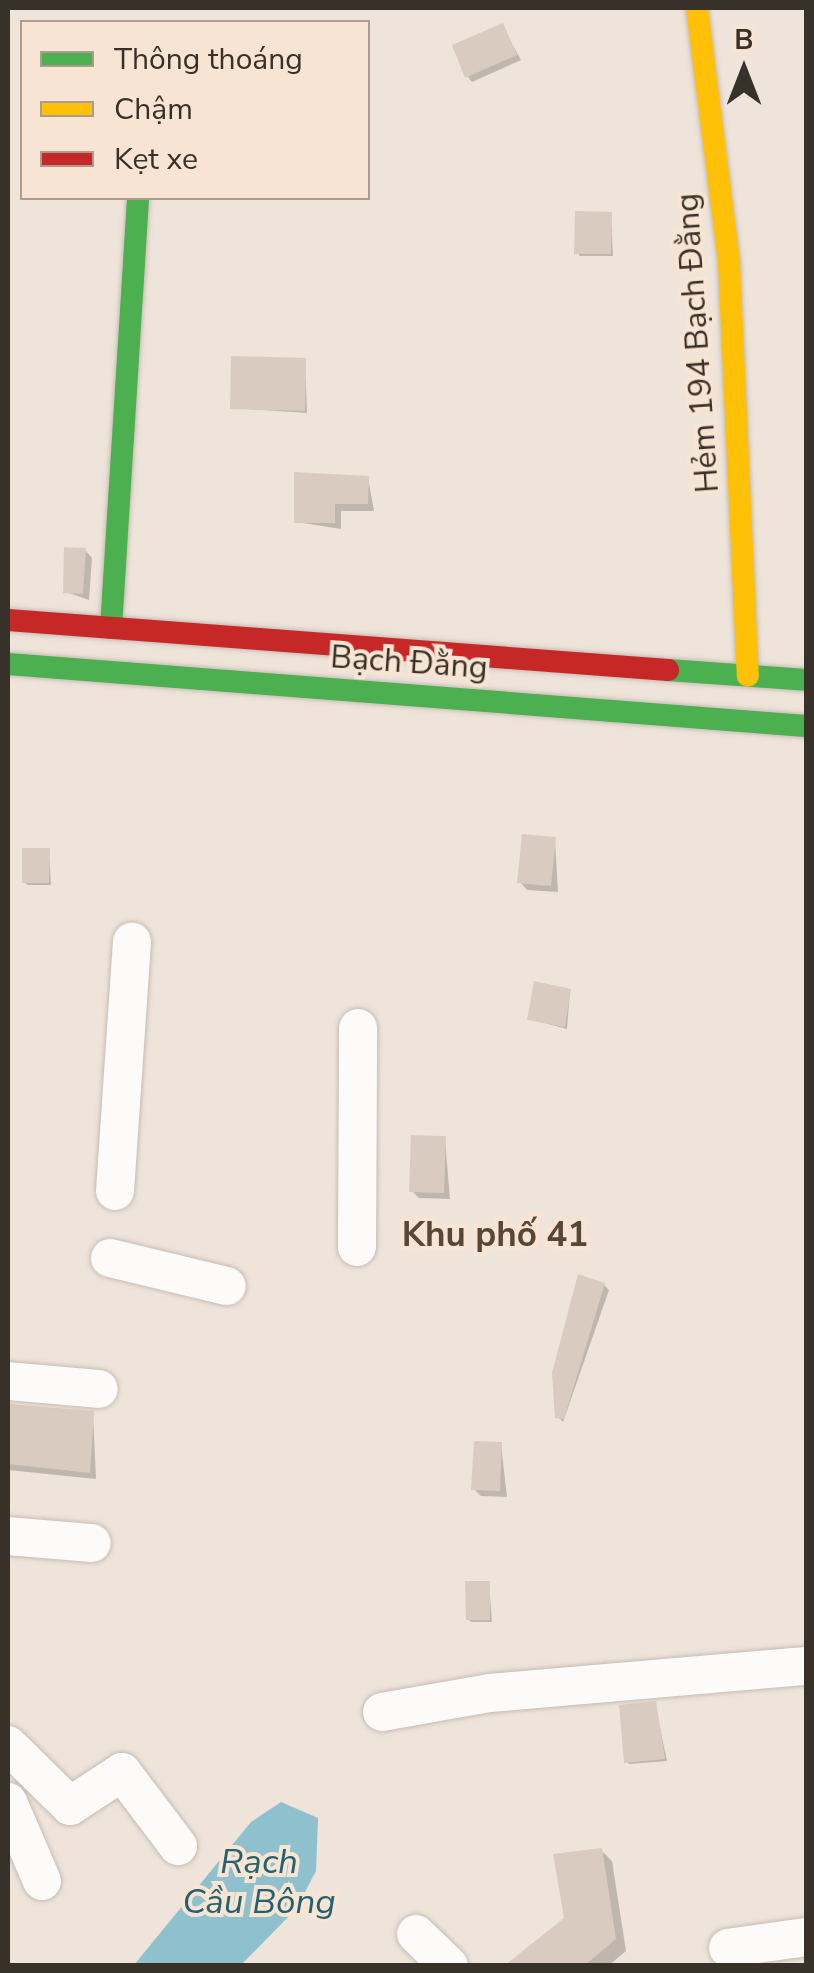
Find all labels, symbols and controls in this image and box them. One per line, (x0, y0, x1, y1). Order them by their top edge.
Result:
legend (20, 20, 370, 200)
north arrow (694, 20, 794, 120)
text: B (734, 21, 754, 59)
text: Thông thoáng (114, 39, 303, 80)
text: Chậm (114, 89, 193, 130)
text: Kẹt xe (114, 139, 198, 180)
street label: Hẻm 194 Bạch Đằng (668, 192, 728, 494)
street label: Bạch Đằng (329, 638, 489, 688)
district label: Khu phố 41 (402, 1214, 588, 1256)
water label: Rạch Cầu Bông (182, 1841, 336, 1923)

